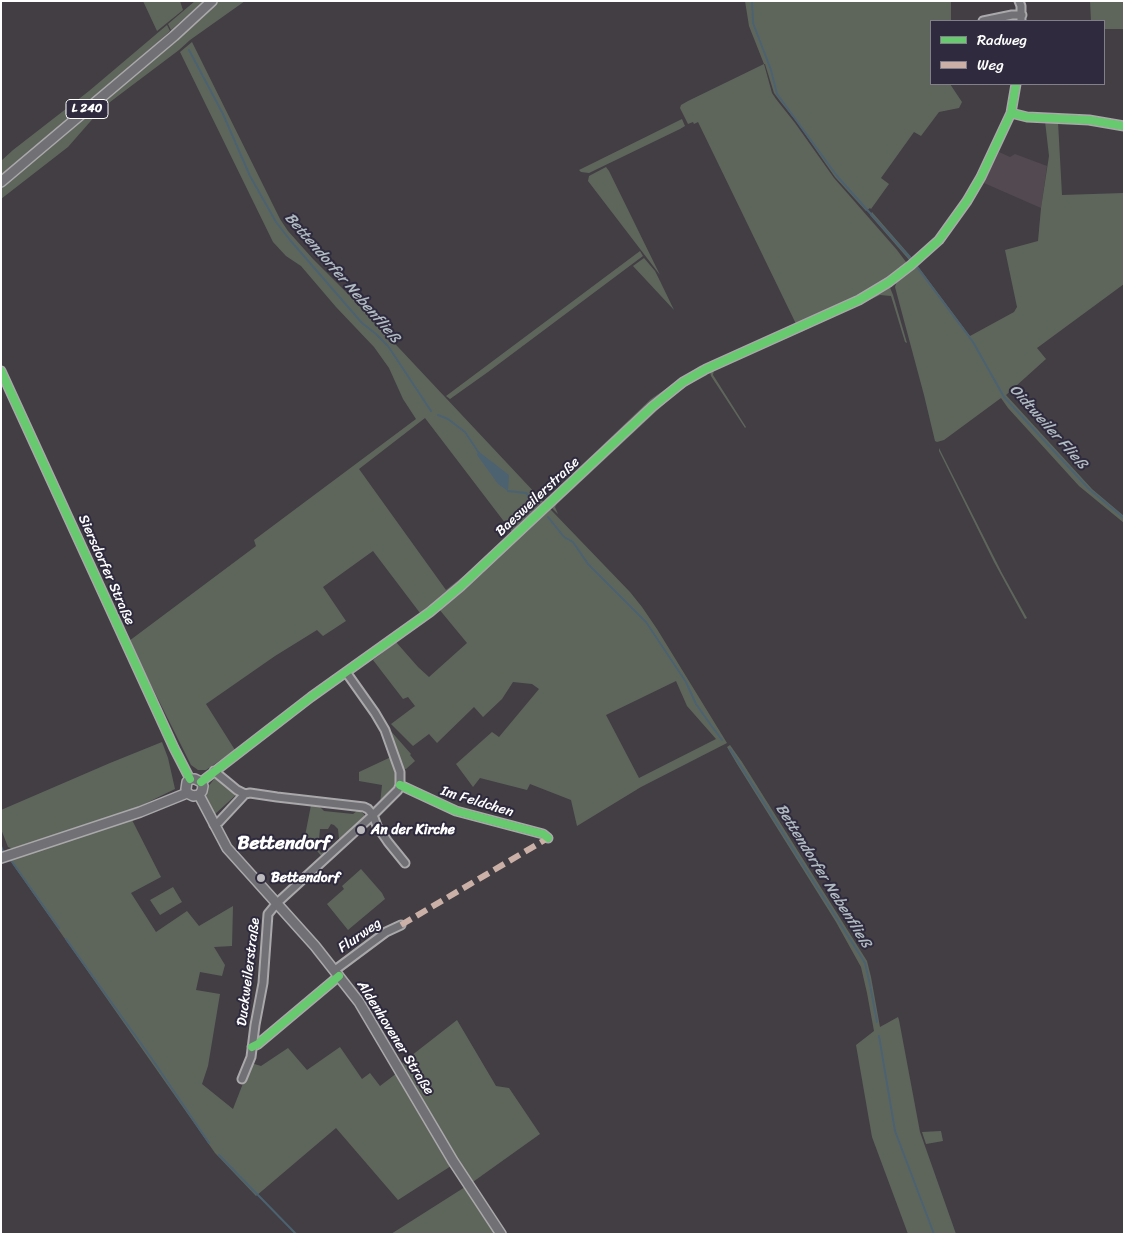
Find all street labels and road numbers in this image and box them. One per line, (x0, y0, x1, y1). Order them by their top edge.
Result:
road number: L 240 (66, 100, 108, 118)
street label: Baesweilerstraße (493, 454, 583, 540)
street label: Siersdorfer Straße (74, 512, 138, 628)
street label: Im Feldchen (439, 783, 515, 821)
street label: Flurweg (335, 915, 385, 957)
street label: Duckweilerstraße (234, 917, 264, 1027)
street label: Aldenhovener Straße (353, 978, 437, 1098)

